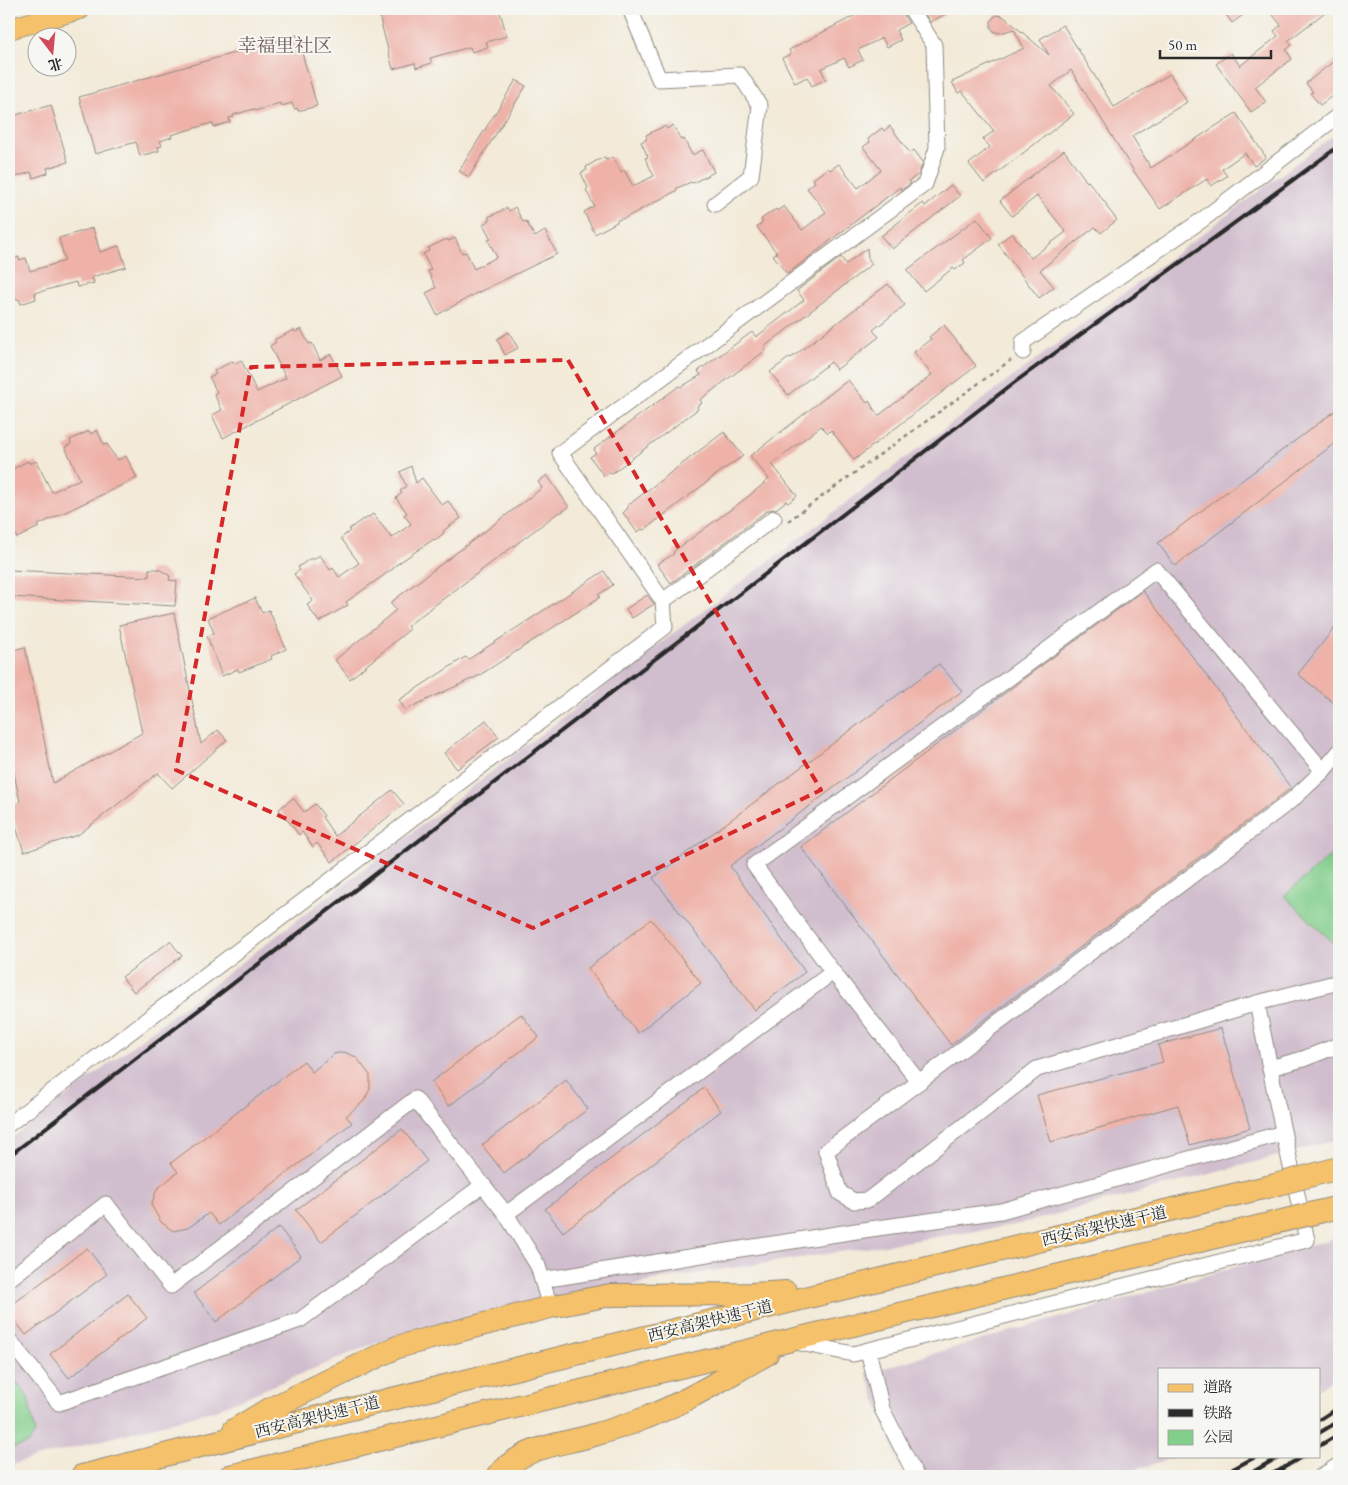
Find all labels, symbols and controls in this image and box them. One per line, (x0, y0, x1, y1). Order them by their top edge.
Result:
north arrow (28, 28, 78, 78)
scale bar (1160, 28, 1272, 60)
district label: 幸福里社区 (237, 33, 333, 58)
text: 50 m (1168, 35, 1197, 54)
text: 北 (46, 54, 65, 75)
street label: 西安高架快速干道 (1039, 1201, 1169, 1251)
street label: 西安高架快速干道 (645, 1295, 775, 1347)
legend (1158, 1368, 1320, 1458)
text: 道路 (1203, 1377, 1233, 1396)
street label: 西安高架快速干道 (252, 1391, 382, 1443)
text: 铁路 (1203, 1403, 1233, 1422)
text: 公园 (1203, 1427, 1233, 1446)

